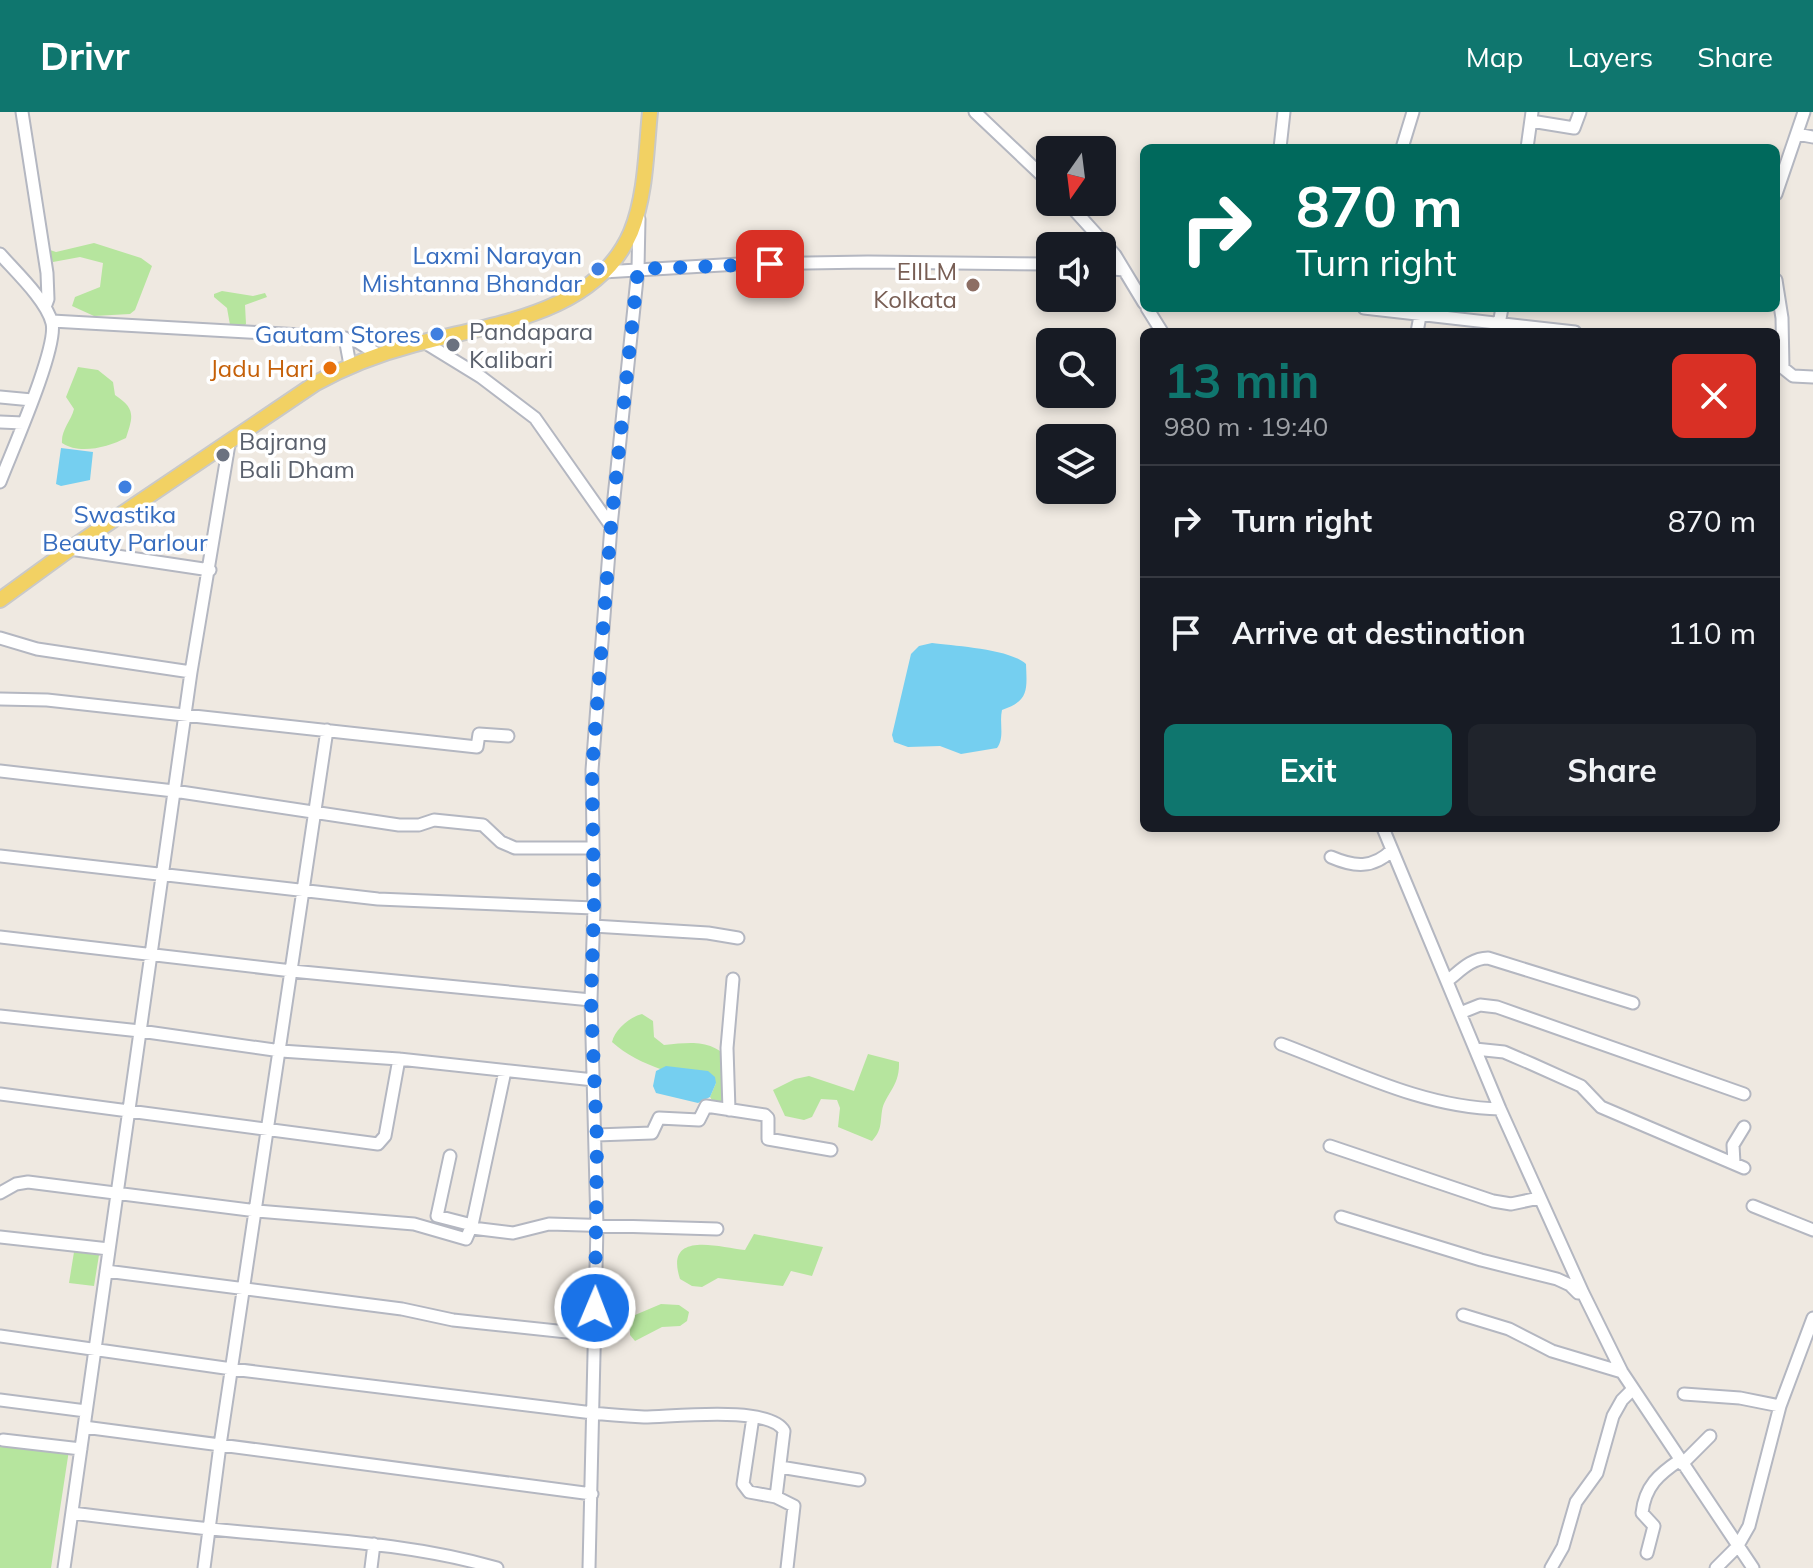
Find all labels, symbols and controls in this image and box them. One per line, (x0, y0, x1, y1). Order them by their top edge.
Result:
text: Drivr (40, 32, 129, 80)
text: Map (1466, 39, 1523, 74)
text: Layers (1567, 39, 1653, 74)
text: Share (1697, 39, 1773, 74)
north arrow (1036, 136, 1116, 216)
map controls (1036, 136, 1116, 504)
text: 870 m (1296, 171, 1463, 241)
icon: right (1164, 176, 1268, 280)
pin (736, 230, 804, 298)
button: sound (1036, 232, 1116, 312)
place label: Laxmi Narayan Mishtanna Bhandar (362, 240, 582, 298)
text: Turn right (1296, 240, 1457, 285)
icon: arrive (748, 242, 792, 286)
place label: EIILM Kolkata (873, 256, 957, 314)
marker: Laxmi Narayan Mishtanna Bhandar (589, 260, 607, 278)
marker: EIILM Kolkata (964, 276, 982, 294)
place label: Pandapara Kalibari (469, 316, 593, 374)
place label: Gautam Stores (255, 319, 421, 349)
marker: Gautam Stores (428, 325, 446, 343)
button: search (1036, 328, 1116, 408)
marker: Pandapara Kalibari (444, 336, 462, 354)
text: 13 min (1164, 350, 1319, 410)
place label: Jadu Hari (210, 353, 314, 383)
button: close (1672, 354, 1756, 438)
marker: Jadu Hari (321, 359, 339, 377)
text: 980 m · 19:40 (1164, 410, 1328, 443)
button: layers (1036, 424, 1116, 504)
place label: Bajrang Bali Dham (239, 426, 355, 484)
marker: Bajrang Bali Dham (214, 446, 232, 464)
marker: Swastika Beauty Parlour (116, 478, 134, 496)
place label: Swastika Beauty Parlour (42, 499, 208, 557)
icon: right (1164, 499, 1208, 543)
text: Turn right (1232, 502, 1372, 540)
text: 870 m (1668, 502, 1756, 540)
icon: arrive (1164, 611, 1208, 655)
text: Arrive at destination (1232, 614, 1526, 652)
text: 110 m (1668, 614, 1756, 652)
button: Exit (1164, 724, 1452, 816)
button: Share (1468, 724, 1756, 816)
position arrow (553, 1266, 637, 1350)

